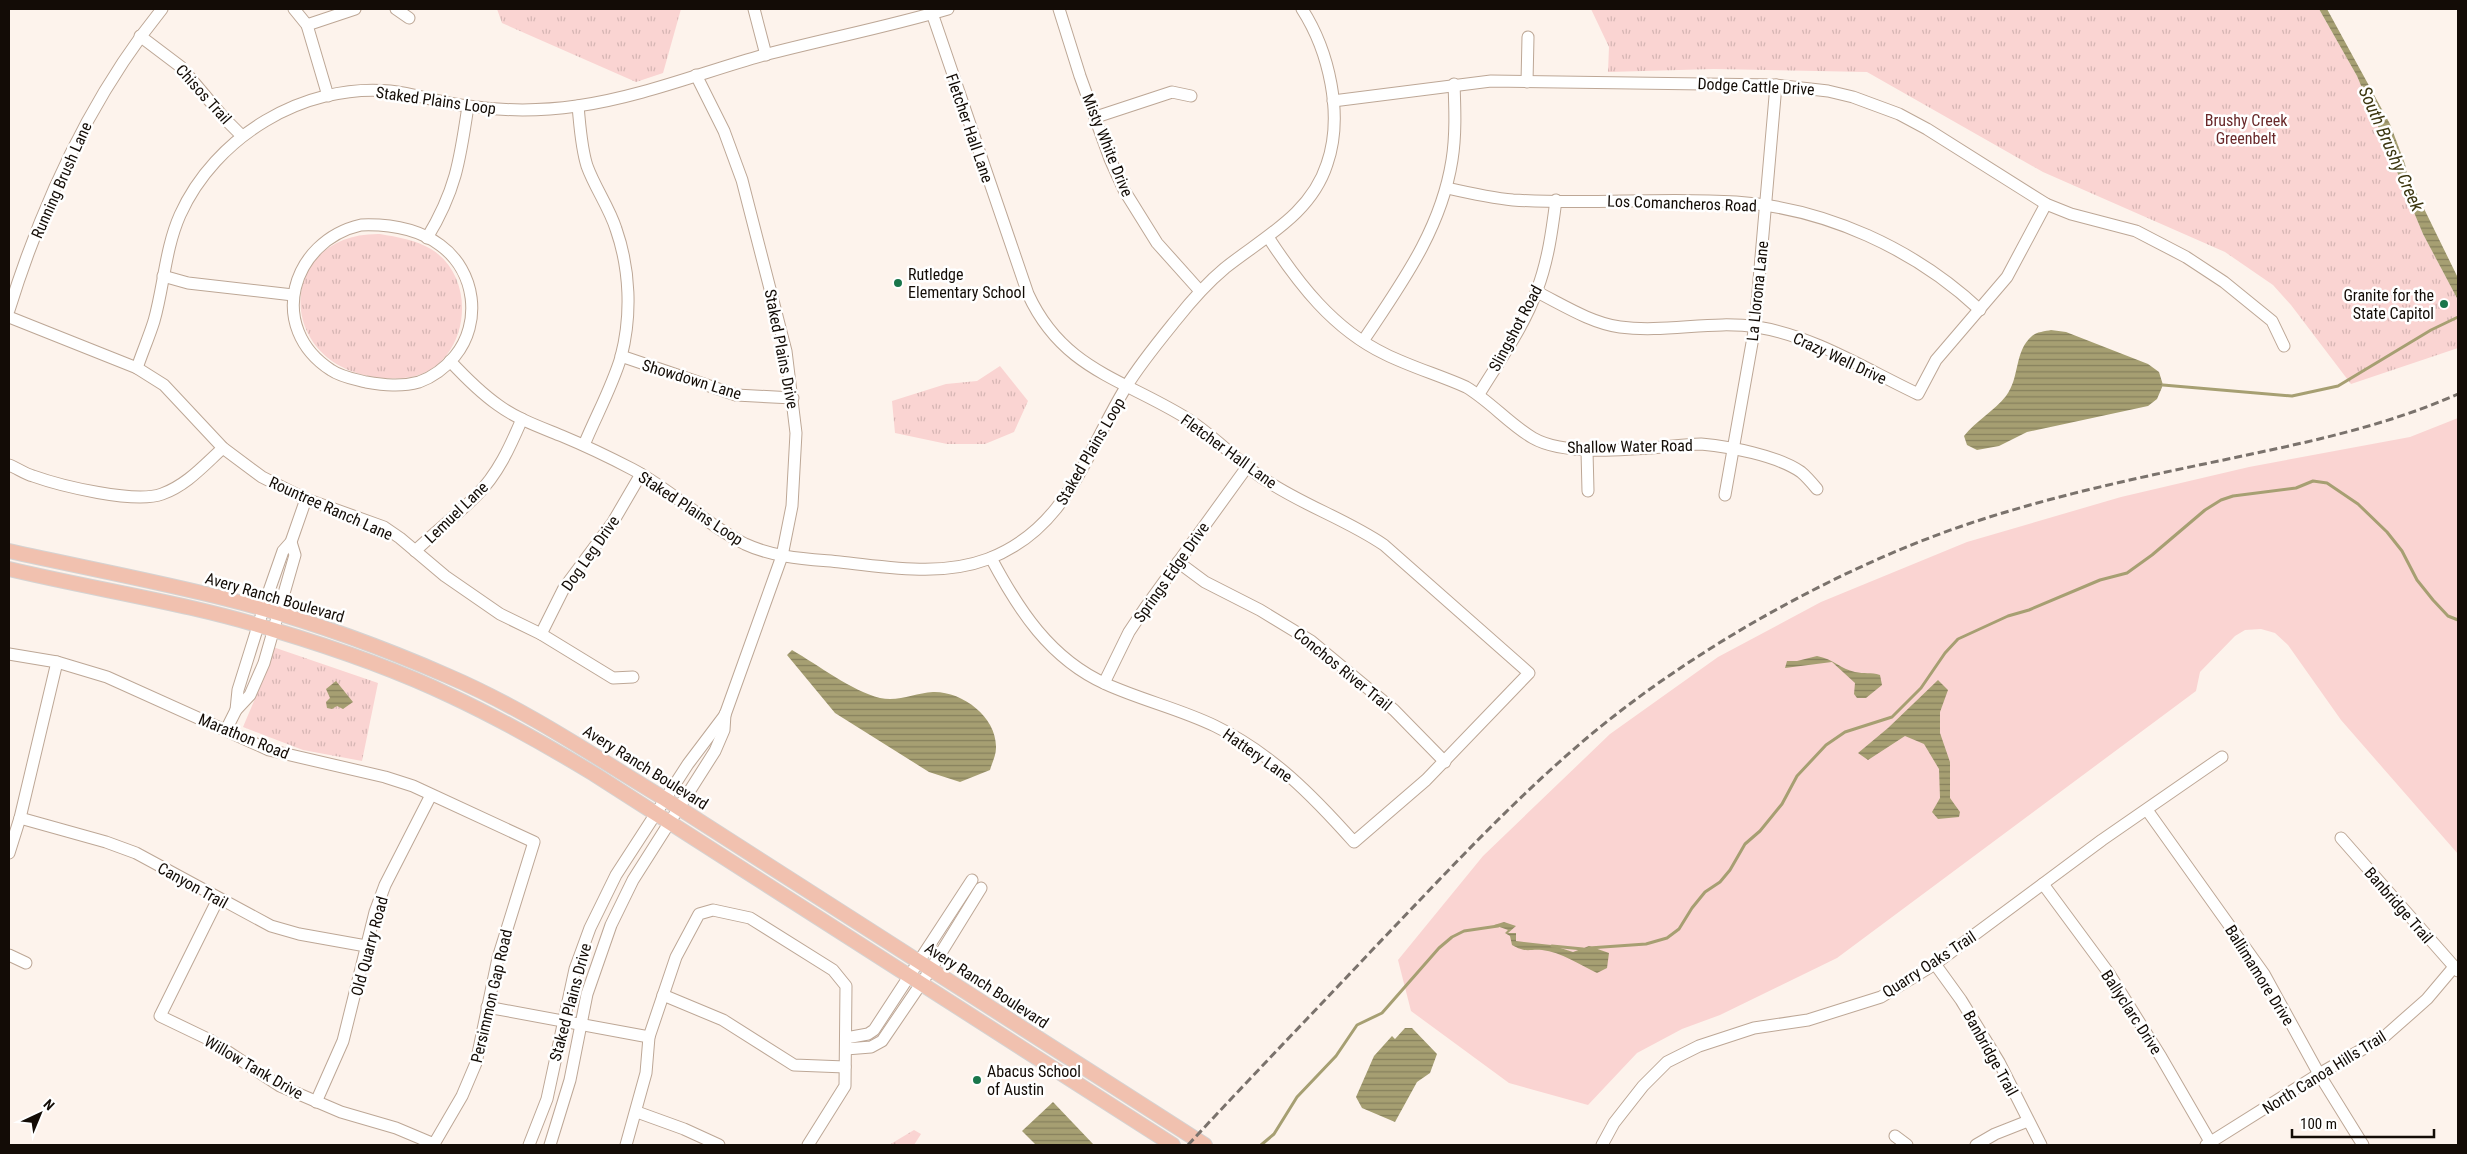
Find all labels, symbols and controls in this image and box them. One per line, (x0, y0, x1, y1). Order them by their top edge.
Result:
street label: Chisos Trail (172, 61, 235, 128)
street label: Fletcher Hall Lane (942, 71, 997, 185)
street label: Dodge Cattle Drive (1697, 74, 1815, 99)
street label: Staked Plains Loop (375, 83, 497, 118)
water label: South Brushy Creek (2355, 83, 2429, 215)
street label: Misty White Drive (1078, 91, 1137, 200)
park label: Brushy Creek Greenbelt (2205, 111, 2288, 148)
street label: Running Brush Lane (27, 119, 96, 241)
street label: Los Comancheros Road (1607, 191, 1757, 216)
street label: La Llorona Lane (1743, 240, 1772, 342)
place label: Rutledge Elementary School (908, 265, 1025, 302)
marker: Rutledge Elementary School (892, 277, 904, 289)
street label: Slingshot Road (1485, 282, 1546, 375)
place label: Granite for the State Capitol (2343, 286, 2434, 323)
street label: Staked Plains Drive (761, 288, 802, 410)
marker: Granite for the State Capitol (2438, 298, 2450, 310)
street label: Crazy Well Drive (1790, 328, 1890, 388)
street label: Showdown Lane (640, 355, 744, 404)
street label: Staked Plains Loop (1052, 394, 1129, 508)
street label: Fletcher Hall Lane (1177, 410, 1280, 493)
street label: Shallow Water Road (1567, 436, 1693, 457)
street label: Staked Plains Loop (635, 467, 747, 549)
street label: Rountree Ranch Lane (266, 473, 396, 544)
street label: Lemuel Lane (421, 478, 492, 547)
street label: Dog Leg Drive (558, 512, 623, 595)
street label: Springs Edge Drive (1130, 518, 1213, 626)
street label: Avery Ranch Boulevard (203, 569, 347, 626)
street label: Conchos River Trail (1290, 624, 1396, 715)
street label: Marathon Road (196, 710, 292, 763)
street label: Avery Ranch Boulevard (580, 721, 712, 814)
street label: Hattery Lane (1219, 725, 1296, 786)
street label: Canyon Trail (154, 858, 231, 913)
street label: Banbridge Trail (2360, 863, 2437, 947)
street label: Old Quarry Road (347, 894, 392, 998)
street label: Ballimamore Drive (2221, 921, 2298, 1029)
street label: Persimmon Gap Road (467, 927, 516, 1065)
street label: Quarry Oaks Trail (1879, 927, 1980, 1002)
street label: Avery Ranch Boulevard (921, 938, 1052, 1033)
street label: Staked Plains Drive (546, 941, 595, 1063)
street label: Ballyclarc Drive (2097, 967, 2166, 1058)
street label: Banbridge Trail (1959, 1007, 2022, 1099)
street label: North Canoa Hills Trail (2259, 1027, 2390, 1118)
street label: Willow Tank Drive (201, 1032, 306, 1103)
place label: Abacus School of Austin (987, 1062, 1081, 1099)
marker: Abacus School of Austin (971, 1074, 983, 1086)
north arrow (15, 1089, 65, 1139)
text: N (40, 1096, 58, 1113)
scale bar (2292, 1106, 2434, 1138)
text: 100 m (2300, 1115, 2337, 1133)

